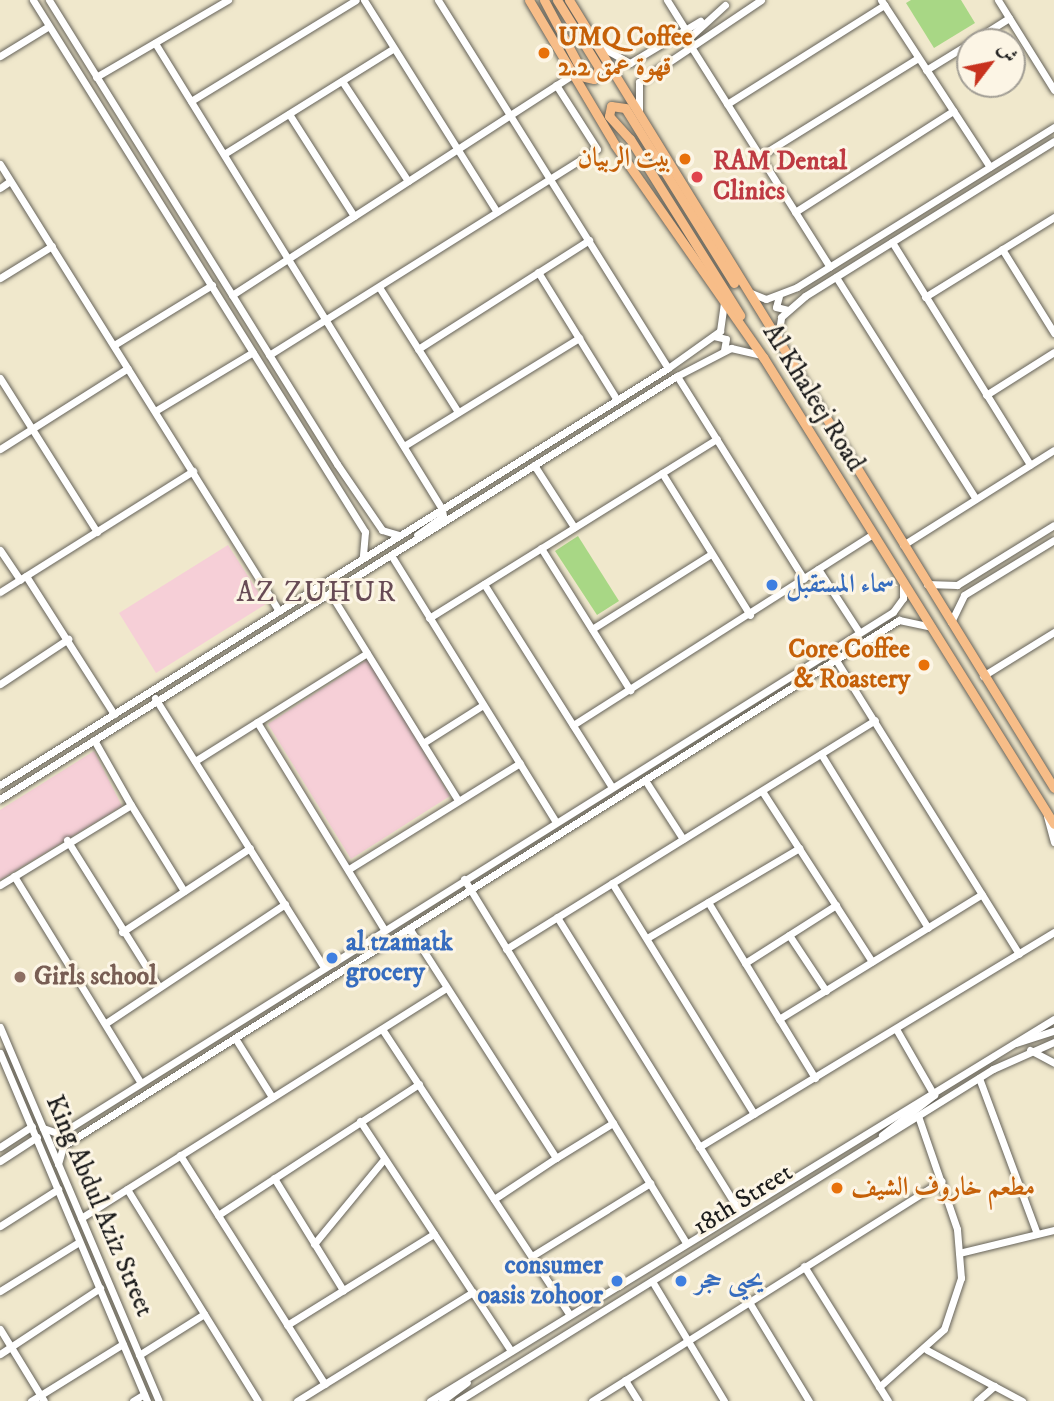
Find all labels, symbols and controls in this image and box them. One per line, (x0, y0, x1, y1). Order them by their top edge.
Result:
place label: UMQ Coffee 2.2 قهوة عمق (558, 22, 692, 84)
north arrow (956, 28, 1026, 98)
text: ش (993, 39, 1022, 67)
marker: UMQ Coffee 2.2 قهوة عمق (536, 45, 552, 61)
place label: بيت الربيان (577, 143, 671, 175)
place label: RAM Dental Clinics (713, 146, 847, 208)
marker: بيت الربيان (677, 151, 693, 167)
marker: RAM Dental Clinics (687, 167, 707, 187)
street label: Al Khaleej Road (755, 319, 871, 477)
place label: سماء المستقبل (786, 569, 894, 601)
district label: AZ ZUHUR (237, 576, 397, 610)
marker: سماء المستقبل (764, 577, 780, 593)
place label: Core Coffee & Roastery (788, 634, 910, 696)
marker: Core Coffee & Roastery (916, 657, 932, 673)
place label: al tzamatk grocery (346, 927, 453, 988)
marker: al tzamatk grocery (324, 950, 340, 966)
place label: Girls school (34, 961, 157, 993)
marker: Girls school (12, 969, 28, 985)
street label: King Abdul Aziz Street (38, 1091, 160, 1321)
street label: 18th Street (687, 1157, 799, 1243)
place label: مطعم خاروف الشيف (851, 1172, 1035, 1204)
marker: مطعم خاروف الشيف (829, 1180, 845, 1196)
place label: consumer oasis zohoor (477, 1250, 603, 1312)
place label: يحيى حجر (695, 1265, 764, 1297)
marker: consumer oasis zohoor (609, 1273, 625, 1289)
marker: يحيى حجر (673, 1273, 689, 1289)

